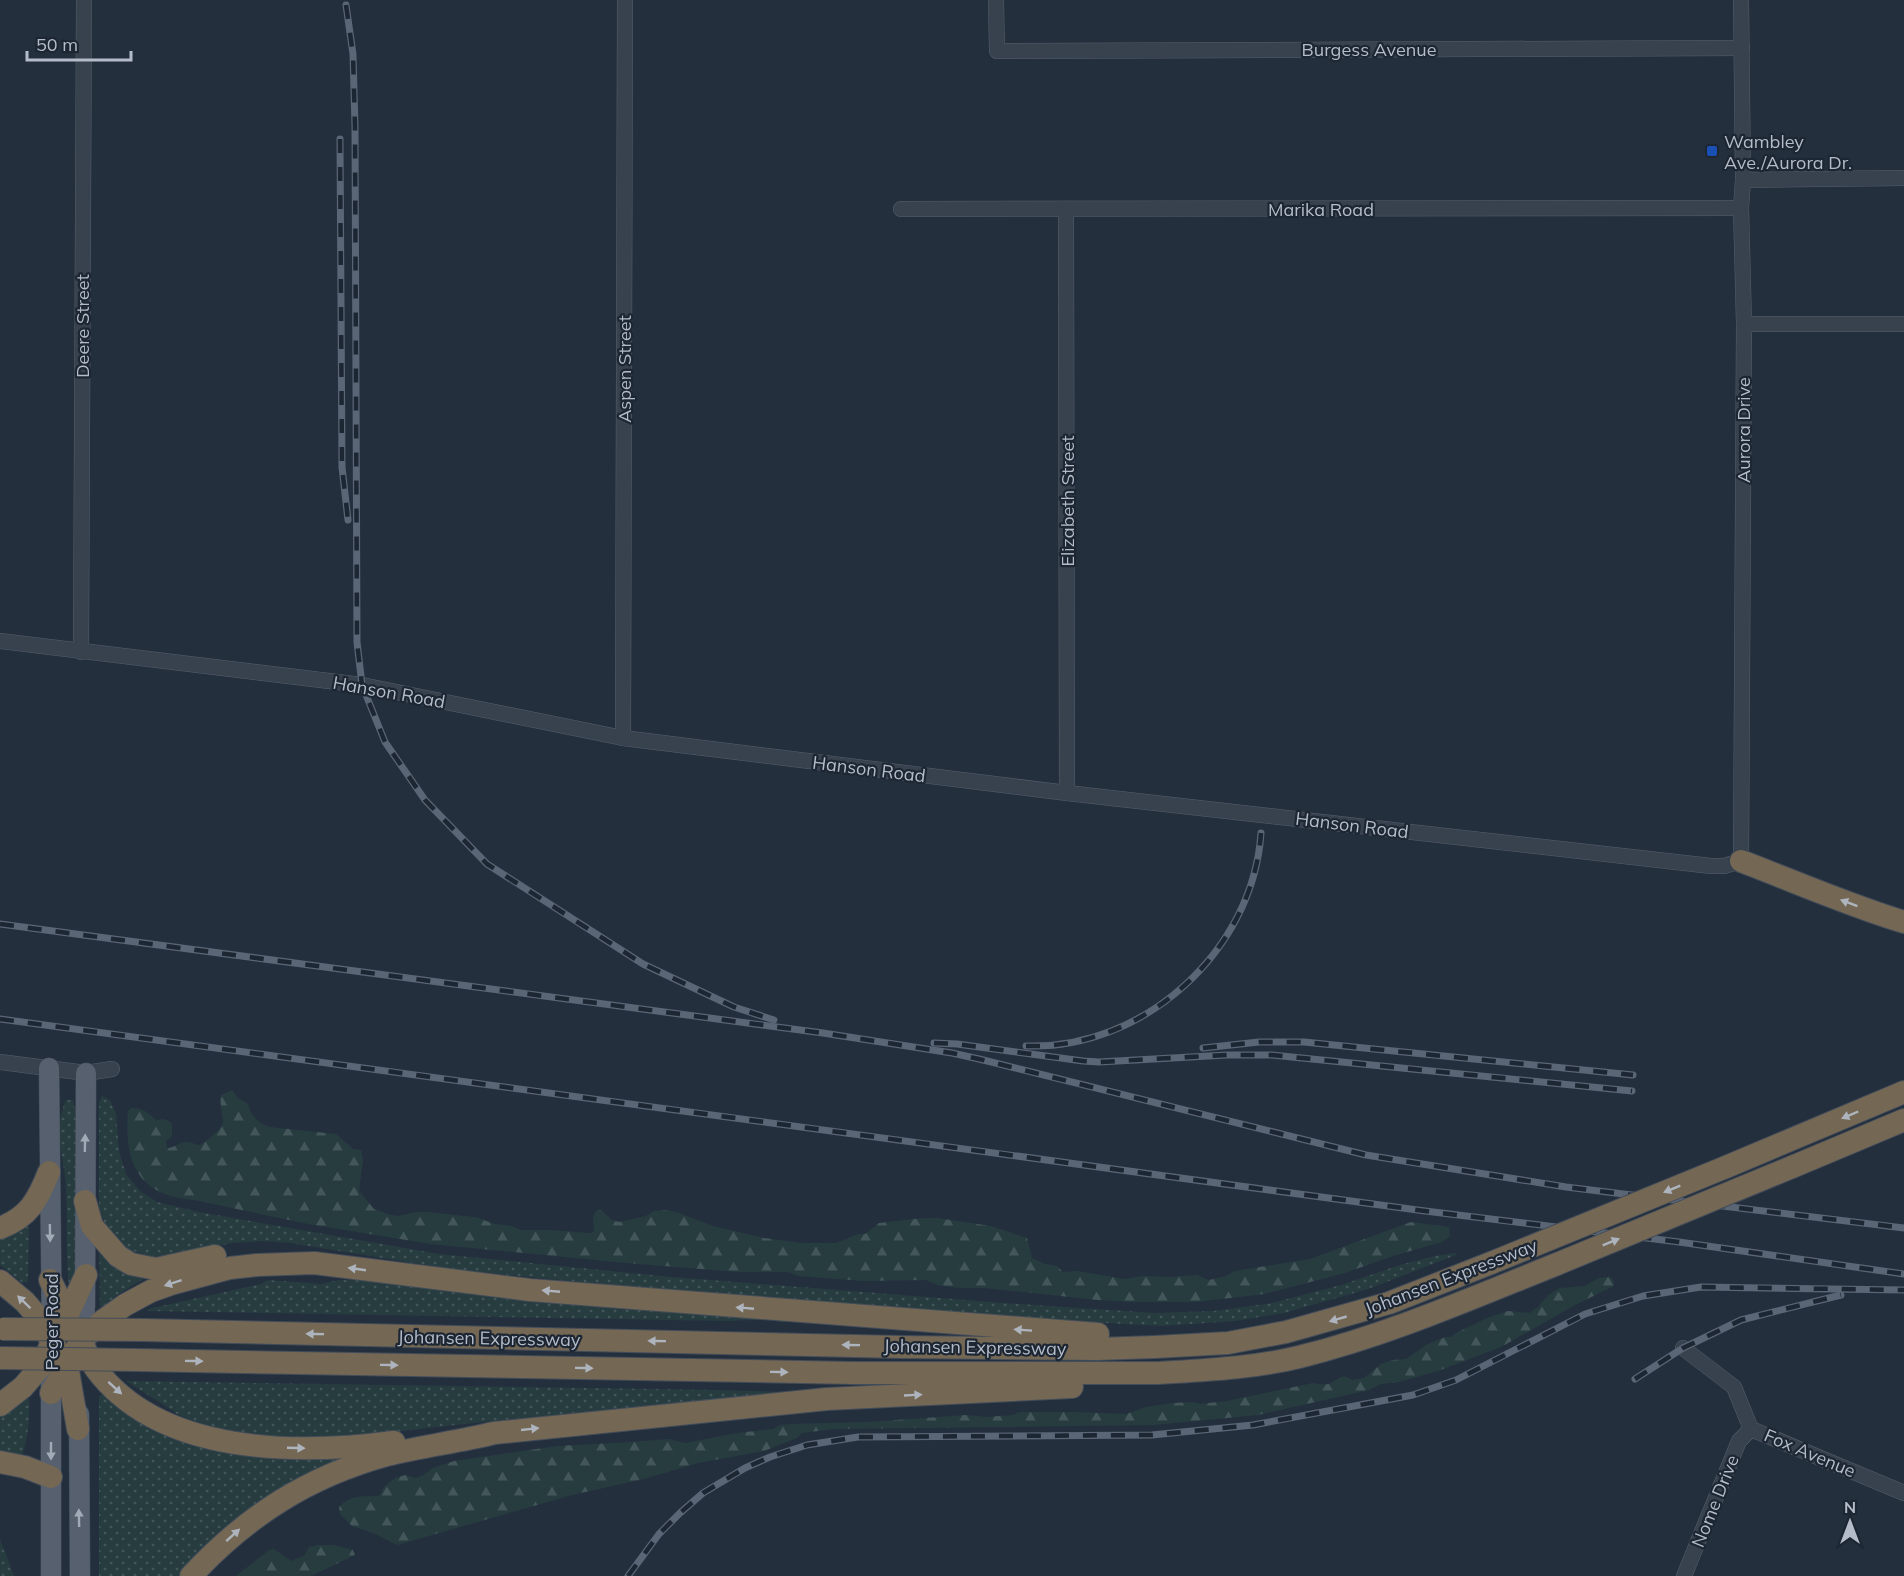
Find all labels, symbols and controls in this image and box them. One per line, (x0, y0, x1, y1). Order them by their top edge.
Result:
scale bar (27, 24, 130, 62)
text: 50 m (36, 33, 78, 56)
street label: Burgess Avenue (1302, 38, 1436, 61)
place label: Wambley Ave./Aurora Dr. (1724, 130, 1852, 174)
marker: Wambley Ave./Aurora Dr. (1705, 144, 1719, 158)
street label: Marika Road (1268, 198, 1374, 221)
street label: Deere Street (71, 274, 94, 378)
street label: Aspen Street (613, 315, 636, 423)
street label: Aurora Drive (1732, 377, 1755, 483)
street label: Elizabeth Street (1056, 435, 1079, 567)
street label: Hanson Road (331, 671, 447, 713)
street label: Hanson Road (811, 751, 927, 787)
street label: Hanson Road (1294, 807, 1410, 843)
one-way arrow (1839, 898, 1857, 908)
one-way arrow (1841, 1111, 1859, 1120)
one-way arrow (81, 1133, 90, 1152)
one-way arrow (1663, 1185, 1681, 1194)
one-way arrow (45, 1224, 55, 1243)
street label: Johansen Expressway (1362, 1233, 1541, 1320)
one-way arrow (1602, 1237, 1620, 1247)
one-way arrow (348, 1264, 367, 1273)
street label: Peger Road (40, 1273, 63, 1371)
one-way arrow (164, 1279, 182, 1288)
one-way arrow (541, 1286, 560, 1296)
one-way arrow (16, 1295, 31, 1309)
one-way arrow (736, 1303, 755, 1313)
one-way arrow (1329, 1315, 1347, 1324)
street label: Johansen Expressway (397, 1325, 581, 1351)
one-way arrow (1014, 1325, 1033, 1334)
one-way arrow (305, 1329, 324, 1339)
street label: Johansen Expressway (883, 1334, 1067, 1360)
one-way arrow (647, 1336, 666, 1346)
one-way arrow (842, 1341, 861, 1350)
one-way arrow (185, 1356, 204, 1366)
one-way arrow (380, 1360, 399, 1369)
one-way arrow (575, 1363, 594, 1373)
one-way arrow (770, 1367, 789, 1376)
one-way arrow (107, 1381, 122, 1394)
one-way arrow (903, 1391, 922, 1400)
street label: Fox Avenue (1761, 1423, 1859, 1483)
one-way arrow (521, 1424, 540, 1434)
one-way arrow (46, 1442, 56, 1461)
one-way arrow (286, 1443, 305, 1452)
street label: Nome Drive (1686, 1451, 1744, 1551)
north arrow (1820, 1492, 1880, 1552)
text: N (1844, 1497, 1856, 1517)
one-way arrow (74, 1508, 84, 1527)
one-way arrow (225, 1529, 240, 1542)

